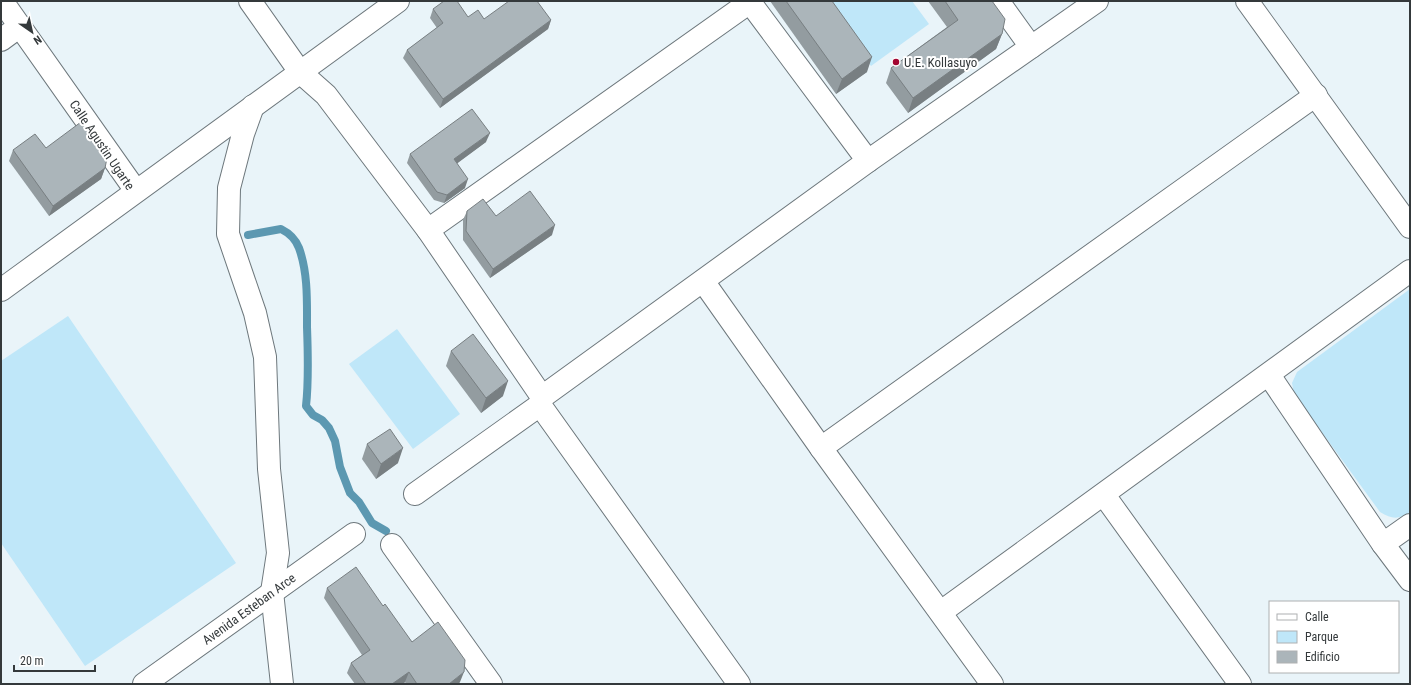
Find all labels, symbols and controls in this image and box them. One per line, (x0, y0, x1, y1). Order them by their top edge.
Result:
north arrow (12, 12, 52, 52)
text: N (31, 33, 44, 47)
place label: U.E. Kollasuyo (904, 55, 977, 70)
marker: U.E. Kollasuyo (891, 57, 901, 67)
street label: Calle Agustin Ugarte (66, 97, 138, 193)
street label: Avenida Esteban Arce (200, 570, 298, 648)
legend (1269, 601, 1399, 673)
text: Calle (1305, 610, 1329, 624)
text: Parque (1305, 630, 1339, 644)
scale bar (14, 647, 95, 673)
text: Edificio (1305, 650, 1340, 664)
text: 20 m (20, 654, 44, 668)

